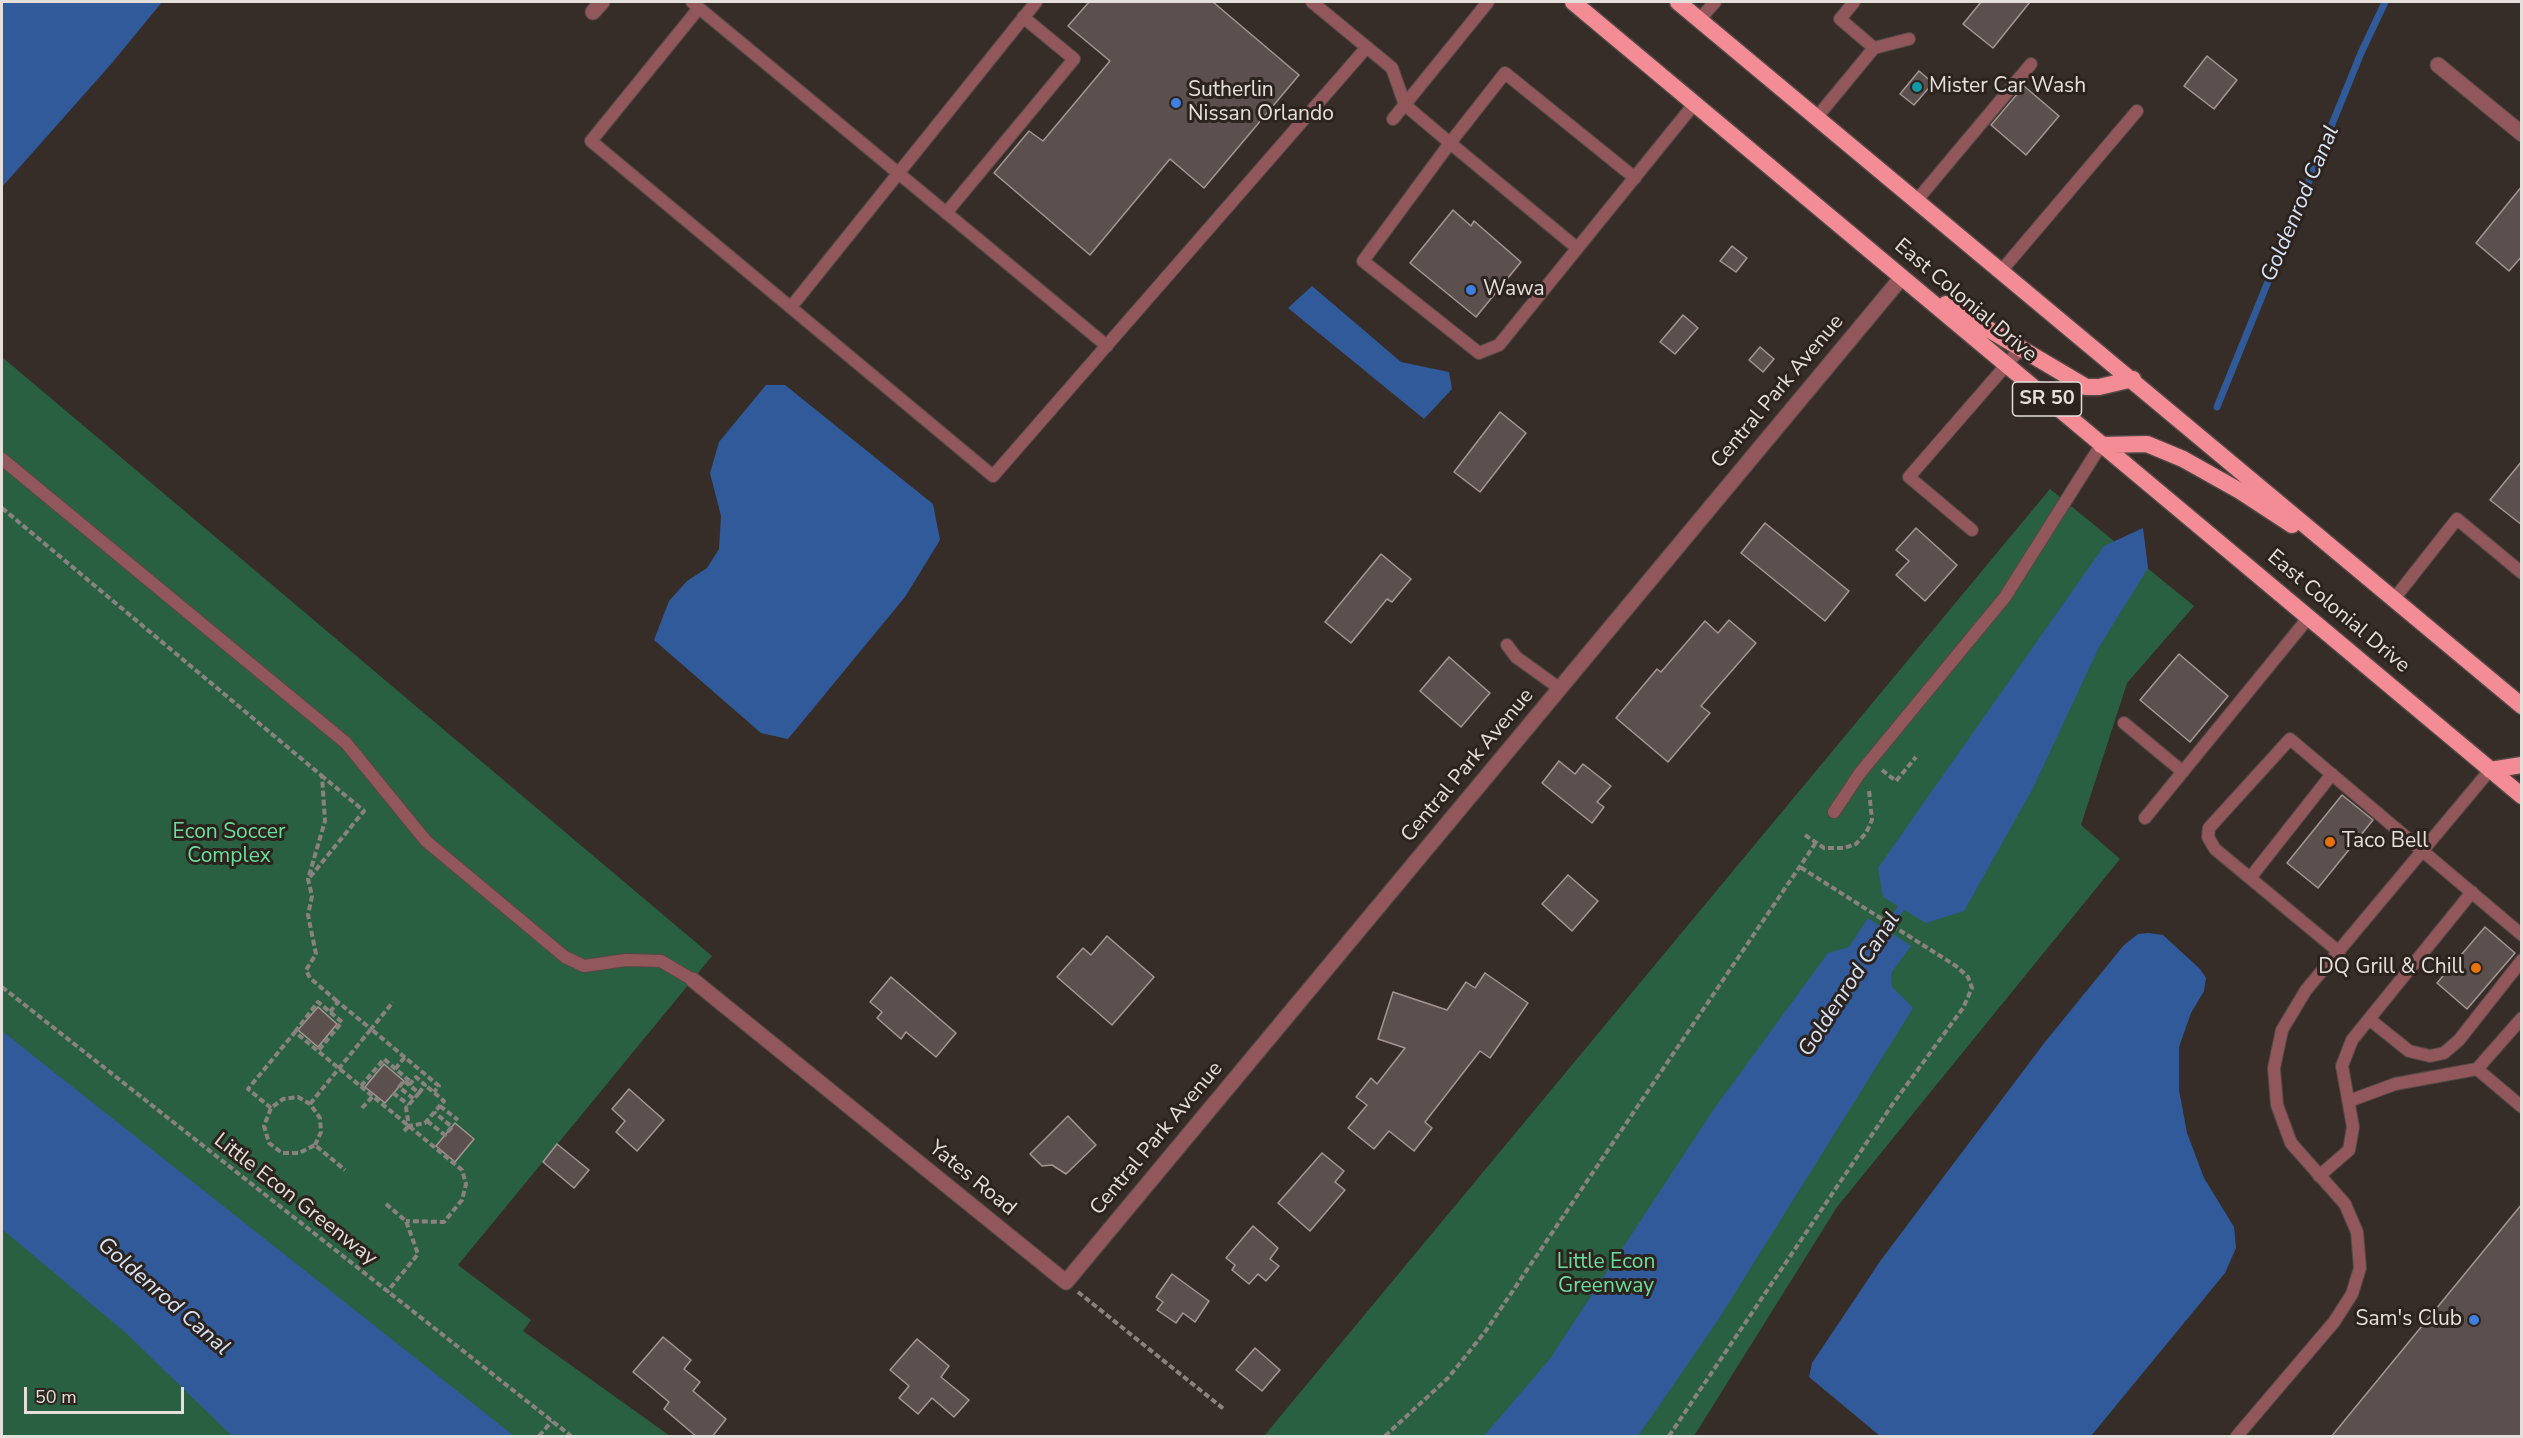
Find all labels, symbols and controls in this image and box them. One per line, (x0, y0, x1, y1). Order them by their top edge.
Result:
place label: Mister Car Wash (1929, 74, 2086, 100)
place label: Sutherlin Nissan Orlando (1188, 78, 1334, 128)
marker: Mister Car Wash (1910, 80, 1924, 94)
marker: Sutherlin Nissan Orlando (1169, 96, 1183, 110)
water label: Goldenrod Canal (2256, 122, 2346, 286)
street label: East Colonial Drive (1889, 234, 2041, 368)
place label: Wawa (1483, 277, 1545, 303)
marker: Wawa (1464, 283, 1478, 297)
street label: Central Park Avenue (1706, 310, 1850, 474)
road number: SR 50 (2012, 382, 2082, 416)
street label: East Colonial Drive (2262, 545, 2414, 679)
street label: Central Park Avenue (1396, 684, 1540, 848)
park label: Econ Soccer Complex (173, 820, 285, 870)
place label: Taco Bell (2342, 829, 2429, 855)
marker: Taco Bell (2323, 835, 2337, 849)
water label: Goldenrod Canal (1793, 908, 1907, 1062)
place label: DQ Grill & Chill (2318, 955, 2464, 981)
marker: DQ Grill & Chill (2469, 961, 2483, 975)
street label: Central Park Avenue (1085, 1057, 1229, 1221)
street label: Little Econ Greenway (208, 1128, 382, 1272)
street label: Yates Road (923, 1136, 1021, 1222)
water label: Goldenrod Canal (91, 1232, 235, 1362)
park label: Little Econ Greenway (1557, 1250, 1655, 1300)
place label: Sam's Club (2355, 1307, 2462, 1333)
marker: Sam's Club (2467, 1313, 2481, 1327)
scale bar (27, 1375, 188, 1413)
text: 50 m (35, 1385, 77, 1409)

